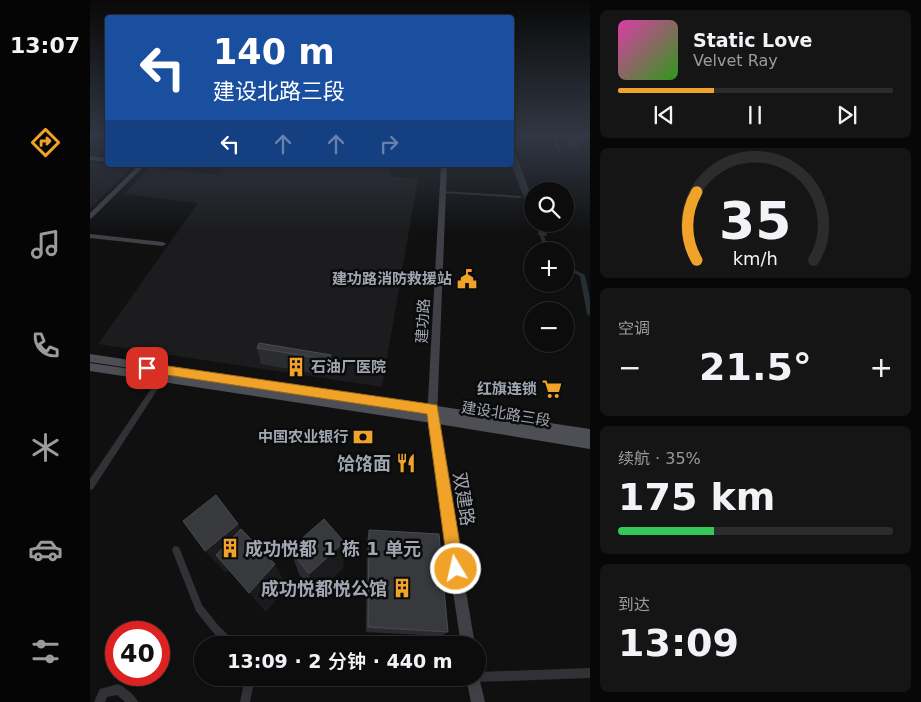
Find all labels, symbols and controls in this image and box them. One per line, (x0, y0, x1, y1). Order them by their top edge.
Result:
text: Static Love (693, 29, 813, 51)
text: 140 m (213, 32, 335, 72)
text: 13:07 (10, 33, 80, 58)
icon: left (130, 35, 195, 100)
text: Velvet Ray (693, 51, 778, 70)
text: 建设北路三段 (213, 79, 345, 104)
icon: previous (650, 101, 678, 129)
icon: pause (741, 101, 769, 129)
icon: next (833, 101, 861, 129)
icon: directions (28, 125, 63, 160)
icon: left (216, 130, 244, 158)
icon: ahead (269, 130, 297, 158)
icon: ahead (322, 130, 350, 158)
icon: right (375, 130, 403, 158)
map controls (524, 182, 574, 352)
button: search (524, 182, 574, 232)
text: 35 (719, 191, 792, 251)
icon: music (28, 227, 63, 262)
button: + (524, 242, 574, 292)
text: km/h (733, 248, 778, 269)
public building icon: 建功路消防救援站 (456, 268, 478, 290)
place label: 建功路消防救援站 (332, 270, 452, 288)
street label: 建功路 (413, 298, 433, 344)
button: − (524, 302, 574, 352)
text: 空调 (618, 319, 650, 338)
icon: phone (28, 328, 63, 363)
text: 21.5° (699, 345, 812, 389)
pin (126, 347, 168, 389)
text: − (618, 351, 641, 384)
text: + (870, 351, 893, 384)
icon: arrive (133, 354, 161, 382)
building icon: 石油厂医院 (285, 356, 307, 378)
place label: 石油厂医院 (311, 358, 386, 376)
supermarket icon: 红旗连锁 (541, 378, 563, 400)
place label: 红旗连锁 (477, 380, 537, 398)
street label: 建设北路三段 (460, 398, 552, 430)
bank icon: 中国农业银行 (352, 426, 374, 448)
place label: 中国农业银行 (258, 428, 348, 446)
icon: climate (28, 430, 63, 465)
text: 续航 · 35% (618, 449, 701, 468)
restaurant icon: 饸饹面 (395, 452, 417, 474)
place label: 饸饹面 (337, 453, 391, 474)
street label: 双建路 (449, 471, 479, 527)
text: 175 km (618, 475, 775, 519)
icon: car (28, 532, 63, 567)
building icon: 成功悦都 1 栋 1 单元 (219, 537, 241, 559)
place label: 成功悦都 1 栋 1 单元 (245, 538, 421, 559)
position arrow (429, 542, 481, 594)
building icon: 成功悦都悦公馆 (391, 577, 413, 599)
place label: 成功悦都悦公馆 (261, 578, 387, 599)
text: 到达 (618, 595, 650, 614)
speed limit sign: 40 (105, 621, 170, 686)
text: 13:09 (618, 621, 739, 665)
icon: filters (28, 634, 63, 669)
text: 13:09 · 2 分钟 · 440 m (227, 650, 453, 672)

